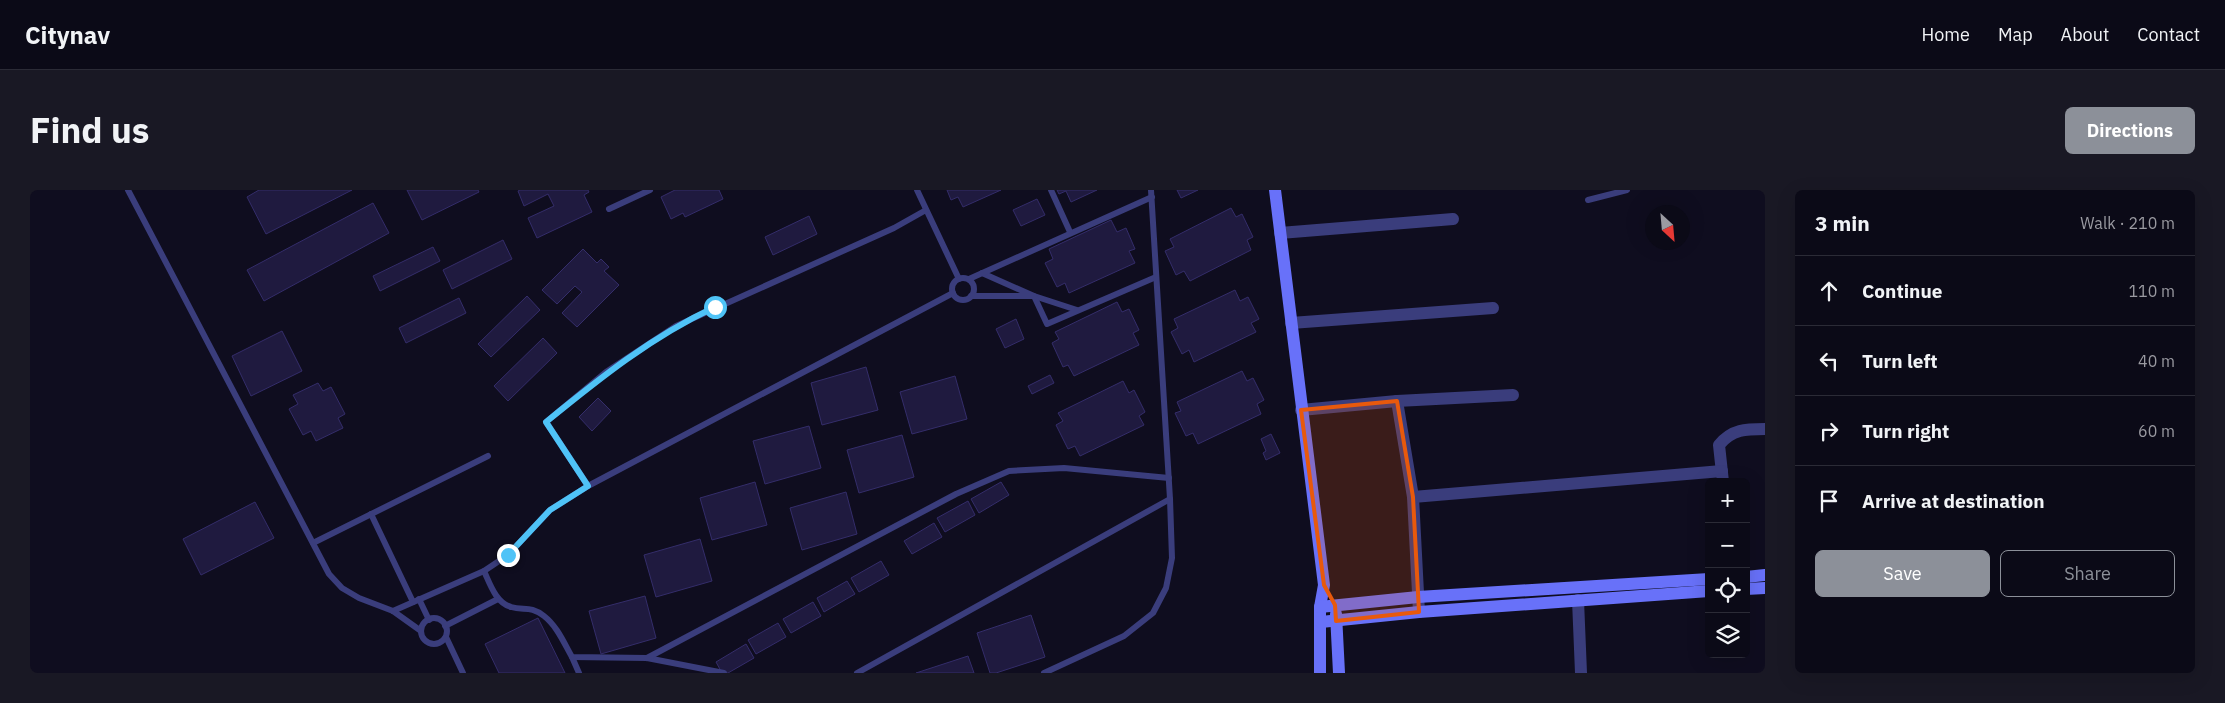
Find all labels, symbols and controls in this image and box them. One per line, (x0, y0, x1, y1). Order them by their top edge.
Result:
text: Citynav (25, 19, 110, 51)
text: Home (1922, 23, 1970, 46)
text: Map (1998, 23, 2033, 46)
text: About (2061, 23, 2109, 46)
text: Contact (2137, 23, 2200, 46)
text: Find us (30, 107, 149, 153)
button: Directions (2065, 107, 2195, 154)
north arrow (1645, 205, 1690, 250)
text: 3 min (1815, 209, 1870, 237)
text: Walk · 210 m (2080, 213, 2175, 233)
icon: ahead (1815, 277, 1843, 305)
text: Continue (1862, 279, 1942, 303)
text: 110 m (2128, 281, 2175, 301)
route start (704, 296, 727, 319)
icon: left (1815, 347, 1843, 375)
text: Turn left (1862, 349, 1938, 373)
text: 40 m (2138, 351, 2175, 371)
icon: right (1815, 417, 1843, 445)
text: Turn right (1862, 419, 1949, 443)
text: 60 m (2138, 421, 2175, 441)
map controls (1705, 478, 1750, 658)
button: + (1705, 478, 1750, 523)
icon: arrive (1815, 487, 1843, 515)
text: Arrive at destination (1862, 489, 2045, 513)
button: − (1705, 523, 1750, 568)
route end (497, 544, 520, 567)
button: Save (1815, 550, 1990, 597)
button: Share (2000, 550, 2175, 597)
button: locate (1705, 568, 1750, 613)
button: layers (1705, 613, 1750, 658)

